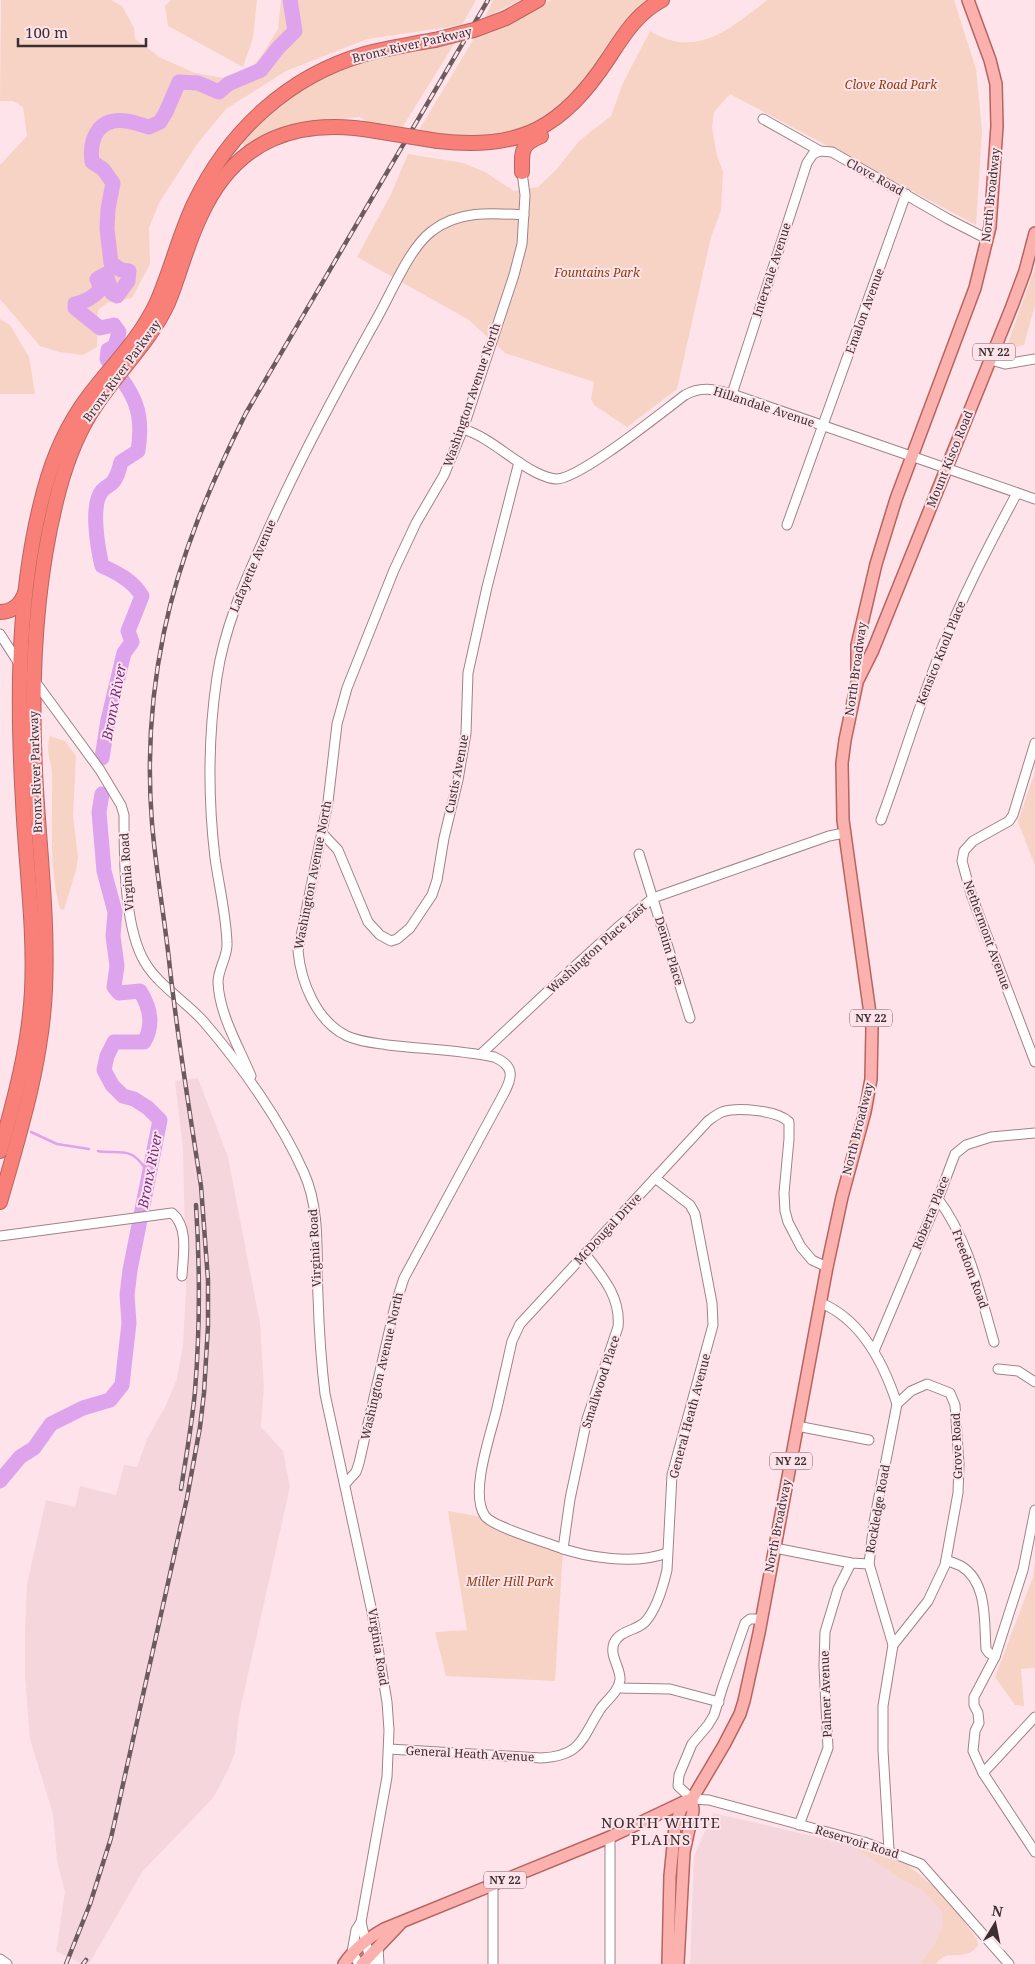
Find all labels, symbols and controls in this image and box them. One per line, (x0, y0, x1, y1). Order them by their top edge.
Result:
scale bar (18, 15, 145, 47)
text: 100 m (25, 22, 68, 42)
street label: Bronx River Parkway (350, 22, 474, 67)
park label: Clove Road Park (845, 76, 938, 93)
street label: North Broadway (977, 147, 1004, 243)
street label: Clove Road (843, 154, 908, 200)
street label: Intervale Avenue (748, 220, 795, 319)
park label: Fountains Park (553, 264, 641, 281)
street label: Emalon Avenue (841, 266, 888, 356)
street label: Bronx River Parkway (79, 316, 165, 425)
street label: Washington Avenue North (439, 320, 504, 469)
road number: NY 22 (973, 344, 1015, 361)
street label: Hillandale Avenue (711, 382, 817, 431)
street label: Mount Kisco Road (922, 407, 977, 510)
street label: Lafayette Avenue (225, 517, 280, 615)
street label: Kensico Knoll Place (912, 598, 969, 708)
street label: North Broadway (840, 621, 871, 717)
water label: Bronx River (97, 662, 130, 743)
street label: Bronx River Parkway (25, 710, 46, 833)
street label: Custis Avenue (441, 733, 472, 815)
street label: Washington Avenue North (290, 799, 335, 951)
street label: Virginia Road (115, 832, 138, 912)
street label: Nethermont Avenue (960, 878, 1015, 992)
street label: Washington Place East (543, 898, 650, 997)
street label: Denim Place (651, 914, 688, 987)
road number: NY 22 (850, 1010, 892, 1026)
street label: North Broadway (838, 1081, 877, 1177)
water label: Bronx River (133, 1130, 166, 1211)
street label: Roberta Place (908, 1173, 953, 1252)
street label: McDougal Drive (570, 1189, 645, 1268)
street label: Virginia Road (304, 1208, 325, 1288)
street label: Freedom Road (948, 1227, 993, 1311)
street label: Washington Avenue North (356, 1290, 407, 1441)
street label: Smallwood Place (577, 1333, 624, 1431)
street label: General Heath Avenue (665, 1352, 714, 1480)
street label: Grove Road (947, 1412, 966, 1480)
road number: NY 22 (770, 1452, 812, 1470)
street label: Rockledge Road (861, 1462, 894, 1555)
street label: North Broadway (760, 1477, 795, 1574)
park label: Miller Hill Park (465, 1573, 555, 1590)
street label: Virginia Road (364, 1607, 393, 1688)
street label: Palmer Avenue (815, 1650, 836, 1738)
street label: General Heath Avenue (405, 1742, 535, 1765)
district label: NORTH WHITE PLAINS (601, 1812, 721, 1849)
street label: Reservoir Road (813, 1821, 902, 1863)
road number: NY 22 (484, 1872, 526, 1888)
north arrow (970, 1899, 1020, 1949)
text: N (990, 1900, 1004, 1921)

